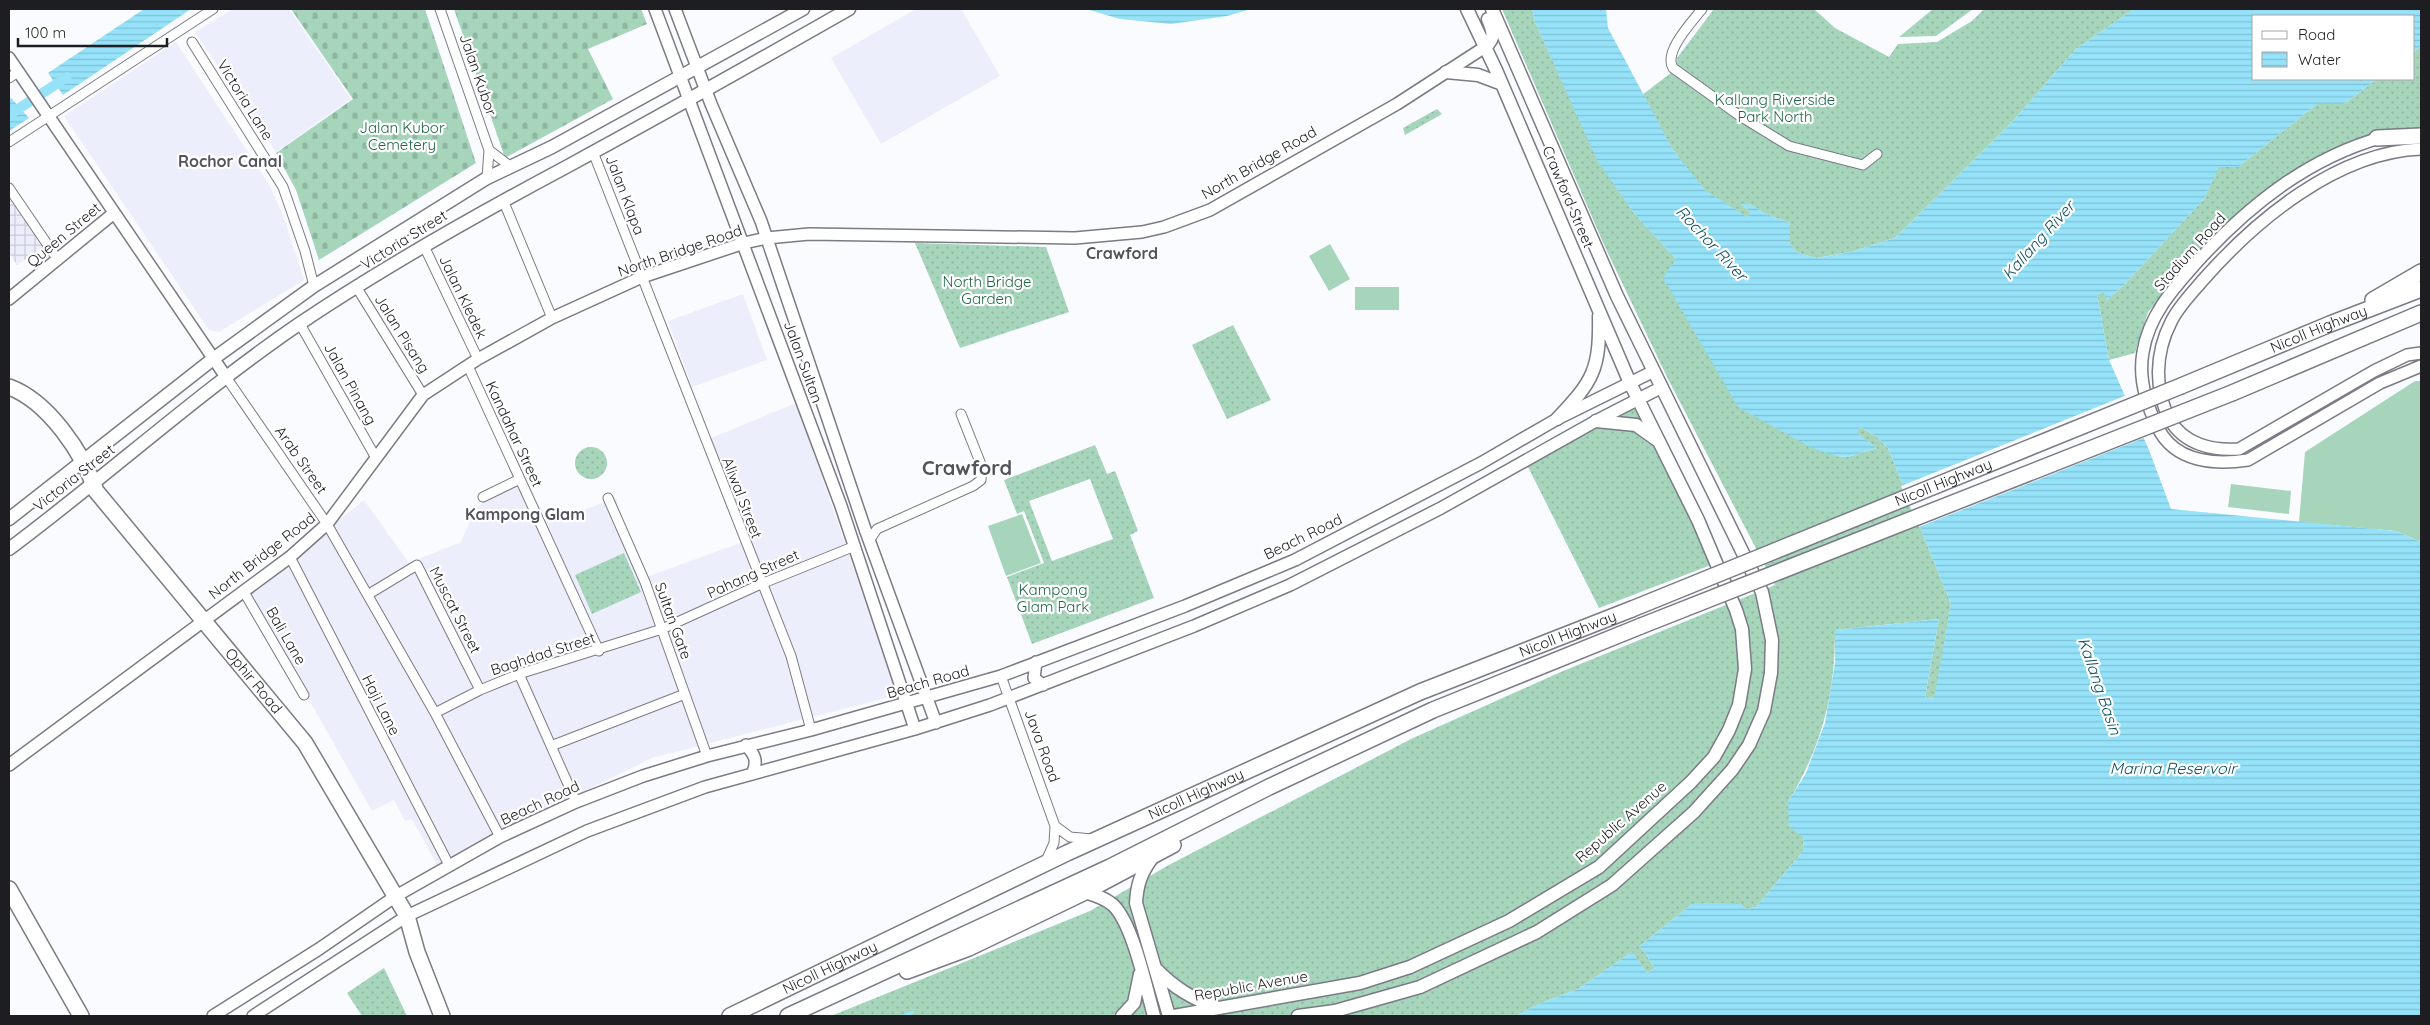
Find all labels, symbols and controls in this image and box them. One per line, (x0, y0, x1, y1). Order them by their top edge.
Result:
scale bar (18, 15, 166, 47)
legend (2252, 15, 2415, 80)
text: 100 m (25, 23, 66, 42)
text: Road (2298, 25, 2335, 44)
street label: Jalan Kubor (456, 31, 501, 119)
text: Water (2298, 50, 2341, 69)
street label: Victoria Lane (213, 56, 278, 144)
park label: Kallang Riverside Park North (1715, 90, 1835, 126)
park label: Jalan Kubor Cemetery (359, 118, 445, 154)
street label: North Bridge Road (1198, 122, 1320, 203)
street label: Crawford Street (1538, 143, 1599, 251)
district label: Rochor Canal (178, 151, 282, 171)
street label: Jalan Klapa (602, 152, 649, 237)
water label: Kallang River (1997, 195, 2080, 283)
street label: Queen Street (23, 198, 105, 271)
water label: Rochor River (1672, 201, 1753, 286)
street label: Victoria Street (357, 205, 450, 274)
street label: Stadium Road (2150, 209, 2230, 295)
street label: North Bridge Road (615, 220, 744, 281)
district label: Crawford (1086, 243, 1158, 263)
street label: Jalan Kledek (435, 252, 492, 342)
park label: North Bridge Garden (943, 272, 1031, 308)
street label: Jalan Pisang (371, 291, 434, 377)
street label: Nicoll Highway (2267, 301, 2370, 357)
street label: Jalan Sultan (780, 318, 827, 406)
street label: Jalan Pinang (320, 339, 381, 428)
street label: Kandahar Street (482, 378, 547, 490)
street label: Arab Street (271, 422, 332, 497)
street label: Victoria Street (29, 440, 118, 515)
street label: Nicoll Highway (1892, 454, 1994, 510)
street label: Aliwal Street (718, 455, 767, 541)
district label: Crawford (922, 455, 1012, 480)
district label: Kampong Glam (465, 504, 585, 524)
street label: North Bridge Road (205, 508, 319, 603)
street label: Beach Road (1260, 509, 1345, 564)
street label: Pahang Street (704, 545, 802, 602)
street label: Muscat Street (425, 563, 485, 656)
street label: Sultan Gate (651, 580, 696, 662)
park label: Kampong Glam Park (1017, 580, 1089, 616)
street label: Bali Lane (262, 603, 311, 668)
street label: Nicoll Highway (1516, 606, 1619, 661)
street label: Baghdad Street (488, 628, 598, 679)
water label: Kallang Basin (2074, 635, 2126, 738)
street label: Ophir Road (221, 644, 287, 717)
street label: Beach Road (884, 661, 971, 702)
street label: Haji Lane (358, 671, 405, 738)
street label: Java Road (1021, 707, 1064, 785)
water label: Marina Reservoir (2110, 758, 2238, 778)
street label: Nicoll Highway (1145, 764, 1246, 824)
street label: Beach Road (497, 776, 582, 829)
street label: Republic Avenue (1571, 777, 1670, 867)
street label: Nicoll Highway (779, 936, 880, 998)
street label: Republic Avenue (1193, 966, 1309, 1005)

